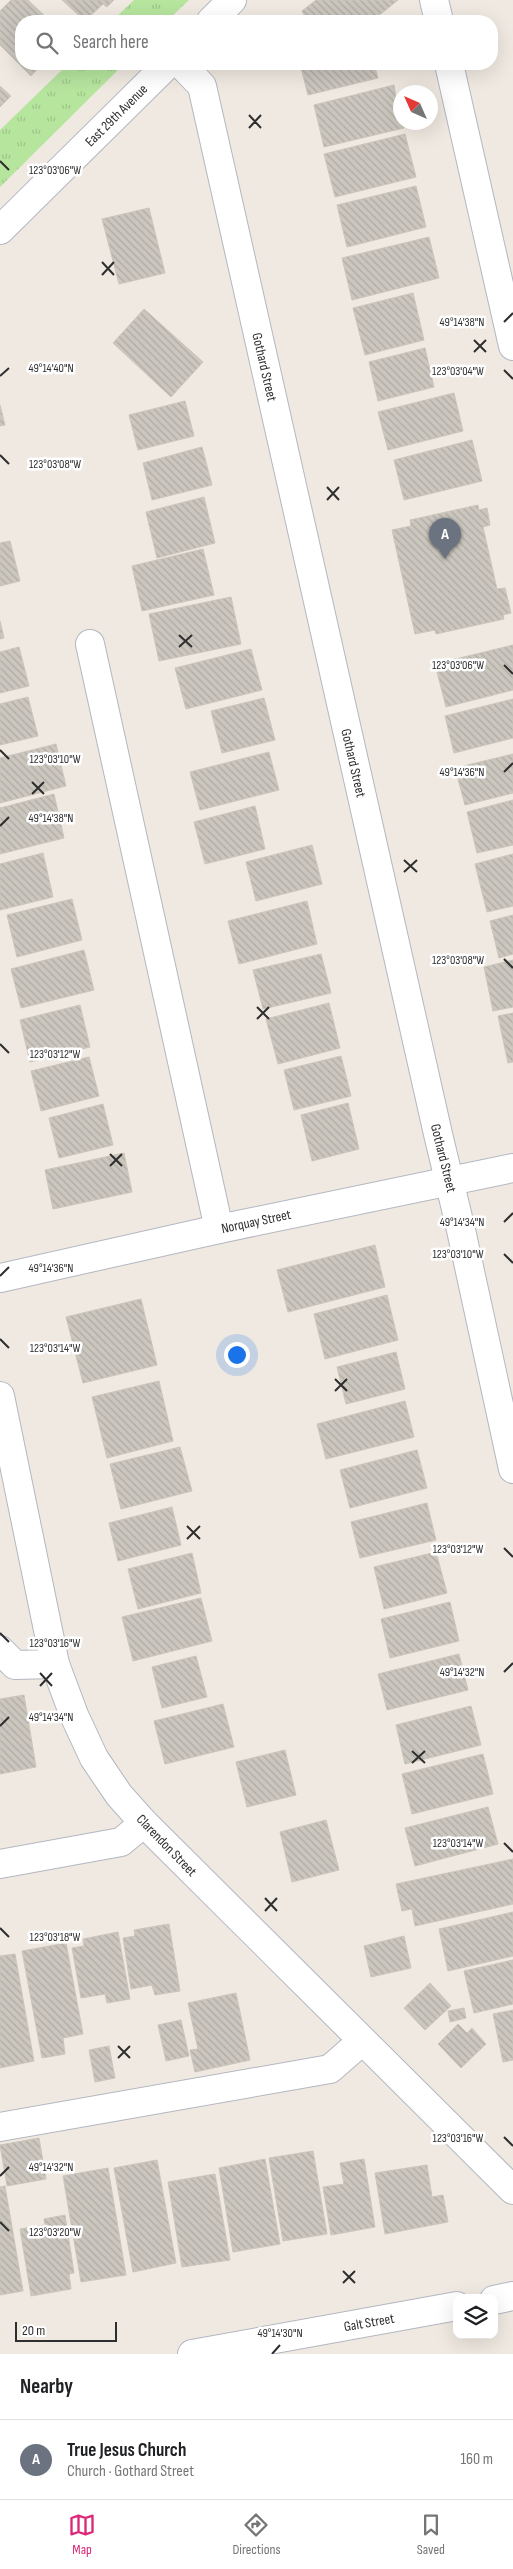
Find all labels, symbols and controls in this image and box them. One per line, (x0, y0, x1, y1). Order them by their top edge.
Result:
search box (15, 15, 498, 70)
icon: search (33, 29, 61, 57)
text: Search here (73, 31, 149, 54)
street label: East 29th Avenue (82, 81, 151, 150)
north arrow (393, 85, 438, 130)
text: 123°03'06"W (29, 163, 81, 178)
text: 49°14'38"N (440, 315, 484, 330)
street label: Gothard Street (248, 331, 281, 403)
text: 49°14'40"N (28, 361, 74, 376)
text: 123°03'04"W (432, 364, 484, 379)
text: 123°03'08"W (29, 457, 81, 472)
pin: A (429, 518, 461, 559)
text: 123°03'06"W (432, 658, 484, 673)
street label: Gothard Street (337, 727, 370, 799)
text: 123°03'10"W (30, 752, 81, 767)
text: 49°14'36"N (440, 765, 484, 780)
text: 49°14'38"N (29, 811, 73, 826)
text: 123°03'08"W (432, 953, 484, 968)
text: 123°03'12"W (30, 1047, 81, 1062)
street label: Gothard Street (427, 1122, 460, 1194)
street label: Norquay Street (220, 1206, 293, 1237)
text: 49°14'34"N (440, 1215, 484, 1230)
text: 123°03'10"W (433, 1247, 484, 1262)
text: 49°14'36"N (29, 1261, 73, 1276)
text: 123°03'14"W (30, 1341, 80, 1356)
your location (224, 1342, 250, 1368)
text: 123°03'12"W (433, 1542, 484, 1557)
text: 123°03'16"W (30, 1636, 81, 1651)
text: 49°14'32"N (440, 1665, 484, 1680)
text: 49°14'34"N (29, 1710, 73, 1725)
street label: Clarendon Street (133, 1811, 200, 1880)
text: 123°03'14"W (433, 1836, 483, 1851)
text: 123°03'18"W (30, 1930, 81, 1945)
text: 123°03'16"W (433, 2131, 484, 2146)
text: 49°14'32"N (29, 2160, 73, 2175)
text: 123°03'20"W (29, 2225, 81, 2240)
map controls (453, 2294, 498, 2339)
button: layers (453, 2294, 498, 2339)
street label: Galt Street (343, 2310, 396, 2335)
scale bar (15, 2319, 118, 2342)
text: 20 m (22, 2322, 45, 2339)
text: 49°14'30"N (257, 2326, 303, 2341)
text: Nearby (20, 2374, 73, 2399)
text: True Jesus Church (67, 2439, 186, 2462)
text: A (32, 2450, 40, 2469)
text: 160 m (460, 2450, 493, 2469)
text: Church · Gothard Street (67, 2462, 194, 2481)
tab: Map (68, 2511, 96, 2558)
tab: Directions (232, 2511, 281, 2558)
tab: Saved (417, 2511, 445, 2558)

